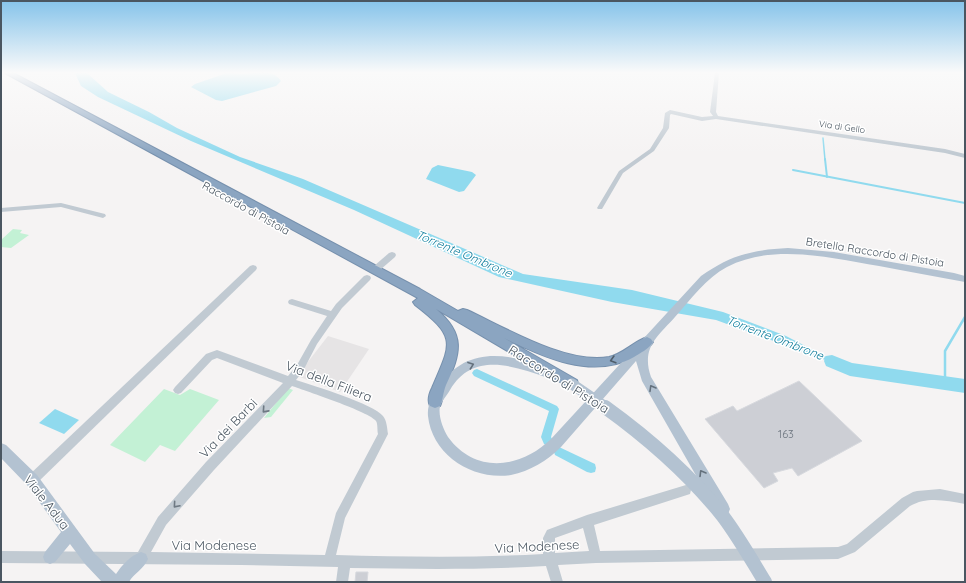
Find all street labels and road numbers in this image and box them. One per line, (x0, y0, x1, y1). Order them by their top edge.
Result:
street label: Via di Gello (818, 118, 866, 135)
street label: Raccordo di Pistoia (200, 178, 292, 238)
street label: Bretella Raccordo di Pistoia (805, 234, 945, 270)
street label: Raccordo di Pistoia (506, 342, 612, 416)
street label: Via della Filiera (283, 357, 375, 405)
street label: Via dei Barbi (196, 395, 260, 461)
street label: Viale Adua (21, 472, 73, 532)
street label: Via Modenese (494, 536, 580, 556)
street label: Via Modenese (172, 537, 256, 553)

